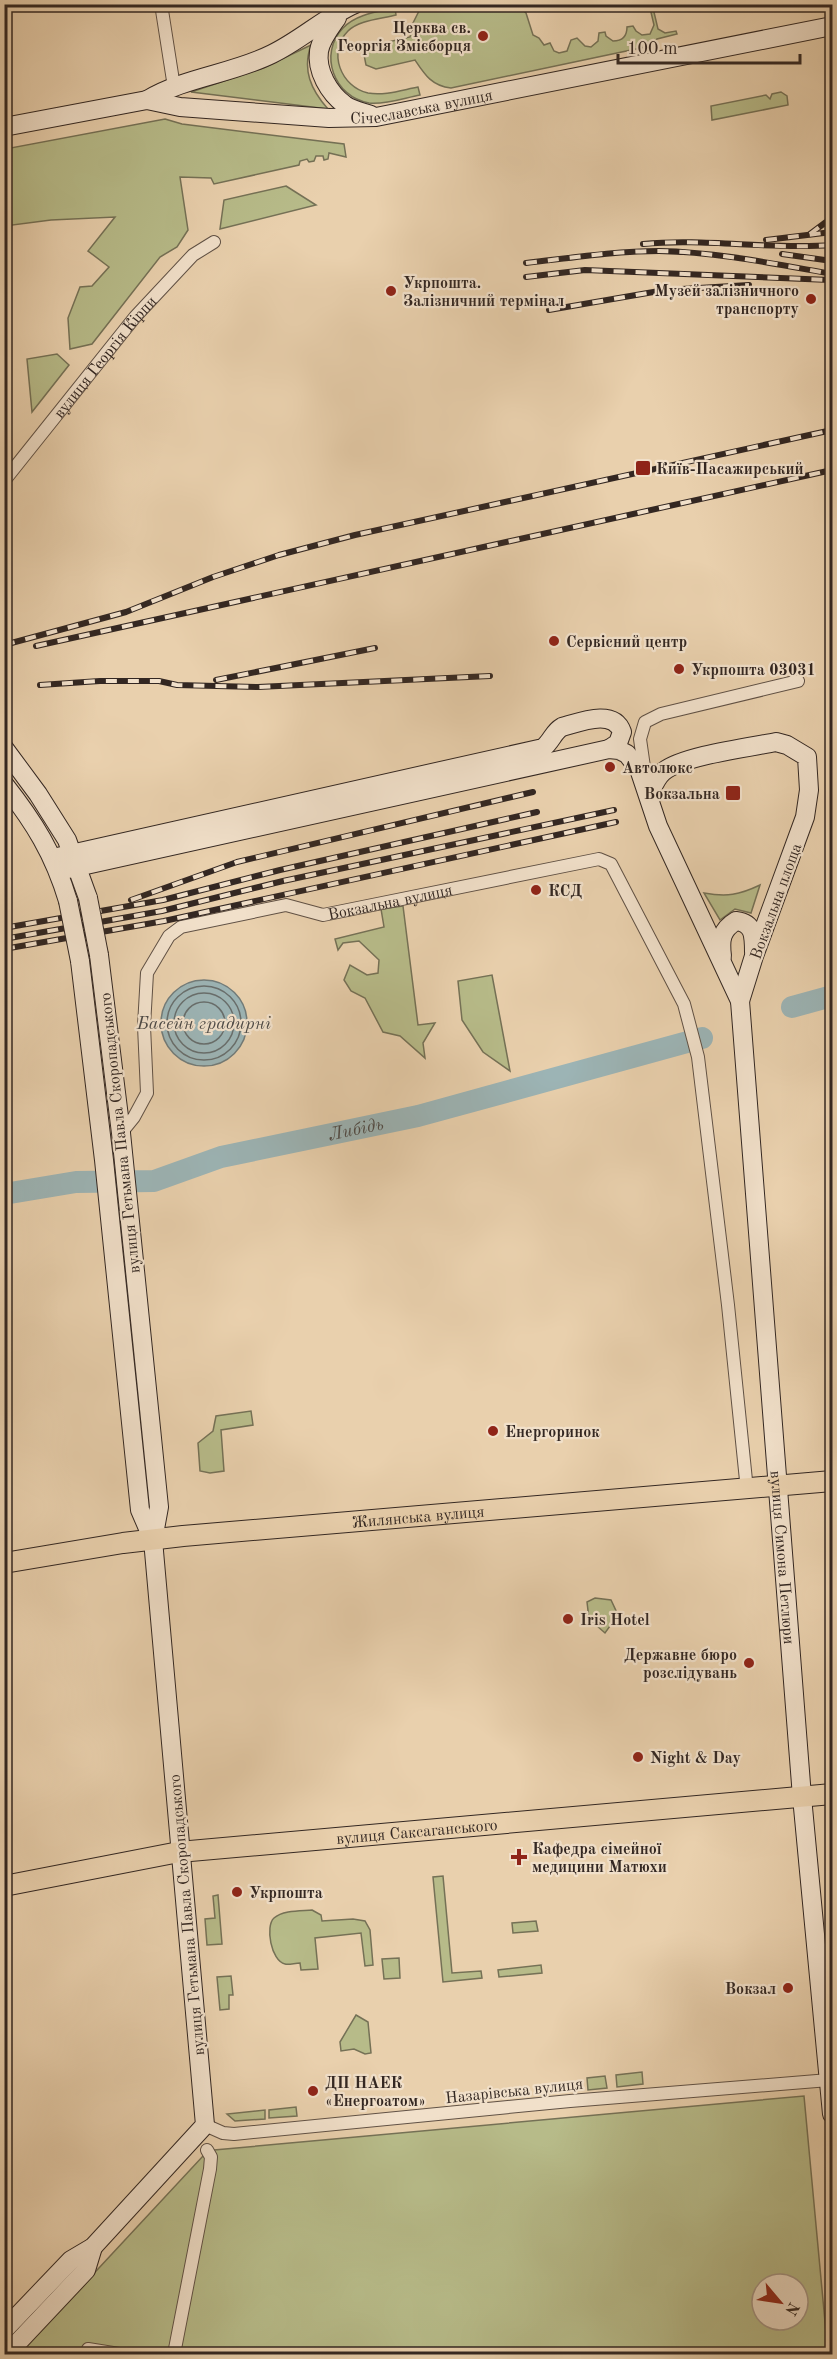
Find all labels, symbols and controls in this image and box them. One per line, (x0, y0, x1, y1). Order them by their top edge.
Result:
place label: Церква св. Георгія Змієборця (337, 21, 471, 55)
scale bar (618, 27, 800, 65)
marker: Церква св. Георгія Змієборця (476, 29, 490, 43)
text: 100 m (627, 40, 678, 58)
street label: Січеславська вулиця (350, 88, 494, 128)
place label: Укрпошта. Залізничний термінал (403, 276, 564, 310)
marker: Укрпошта. Залізничний термінал (384, 284, 398, 298)
place label: Музей залізничного транспорту (655, 284, 799, 318)
marker: Музей залізничного транспорту (804, 292, 818, 306)
street label: вулиця Георгія Кірпи (52, 294, 160, 422)
marker: Київ-Пасажирський (634, 459, 652, 477)
place label: Київ-Пасажирський (656, 462, 804, 478)
marker: Сервісний центр (547, 634, 561, 648)
place label: Сервісний центр (566, 635, 687, 651)
marker: Укрпошта 03031 (672, 662, 686, 676)
place label: Укрпошта 03031 (691, 663, 816, 679)
marker: Автолюкс (603, 760, 617, 774)
place label: Автолюкс (622, 761, 693, 777)
marker: Вокзальна (724, 784, 742, 802)
place label: Вокзальна (644, 787, 720, 803)
street label: Вокзальна площа (748, 841, 805, 962)
street label: Вокзальна вулиця (327, 883, 454, 924)
marker: КСД (529, 883, 543, 897)
place label: КСД (548, 884, 582, 900)
street label: вулиця Гетьмана Павла Скоропадського (98, 992, 144, 1274)
water label: Басейн градирні (136, 1015, 271, 1033)
water label: Либідь (327, 1115, 385, 1144)
marker: Енергоринок (486, 1424, 500, 1438)
place label: Енергоринок (505, 1425, 600, 1441)
street label: вулиця Симона Петлюри (767, 1470, 796, 1645)
street label: Жилянська вулиця (351, 1504, 485, 1532)
marker: Iris Hotel (561, 1612, 575, 1626)
place label: Iris Hotel (580, 1613, 650, 1629)
place label: Державне бюро розслідувань (624, 1648, 737, 1682)
marker: Державне бюро розслідувань (742, 1656, 756, 1670)
marker: Night & Day (631, 1750, 645, 1764)
place label: Night & Day (650, 1751, 741, 1767)
street label: вулиця Гетьмана Павла Скоропадського (168, 1773, 208, 2056)
street label: вулиця Саксаганського (336, 1818, 498, 1848)
place label: Кафедра сімейної медицини Матюхи (532, 1842, 667, 1876)
marker: Кафедра сімейної медицини Матюхи (510, 1848, 528, 1866)
marker: Укрпошта (230, 1885, 244, 1899)
place label: Укрпошта (249, 1886, 323, 1902)
marker: Вокзал (781, 1981, 795, 1995)
place label: Вокзал (725, 1982, 776, 1998)
place label: ДП НАЕК «Енергоатом» (325, 2076, 426, 2110)
street label: Назарівська вулиця (444, 2077, 584, 2107)
marker: ДП НАЕК «Енергоатом» (306, 2084, 320, 2098)
north arrow (750, 2272, 810, 2332)
text: N (781, 2299, 801, 2318)

